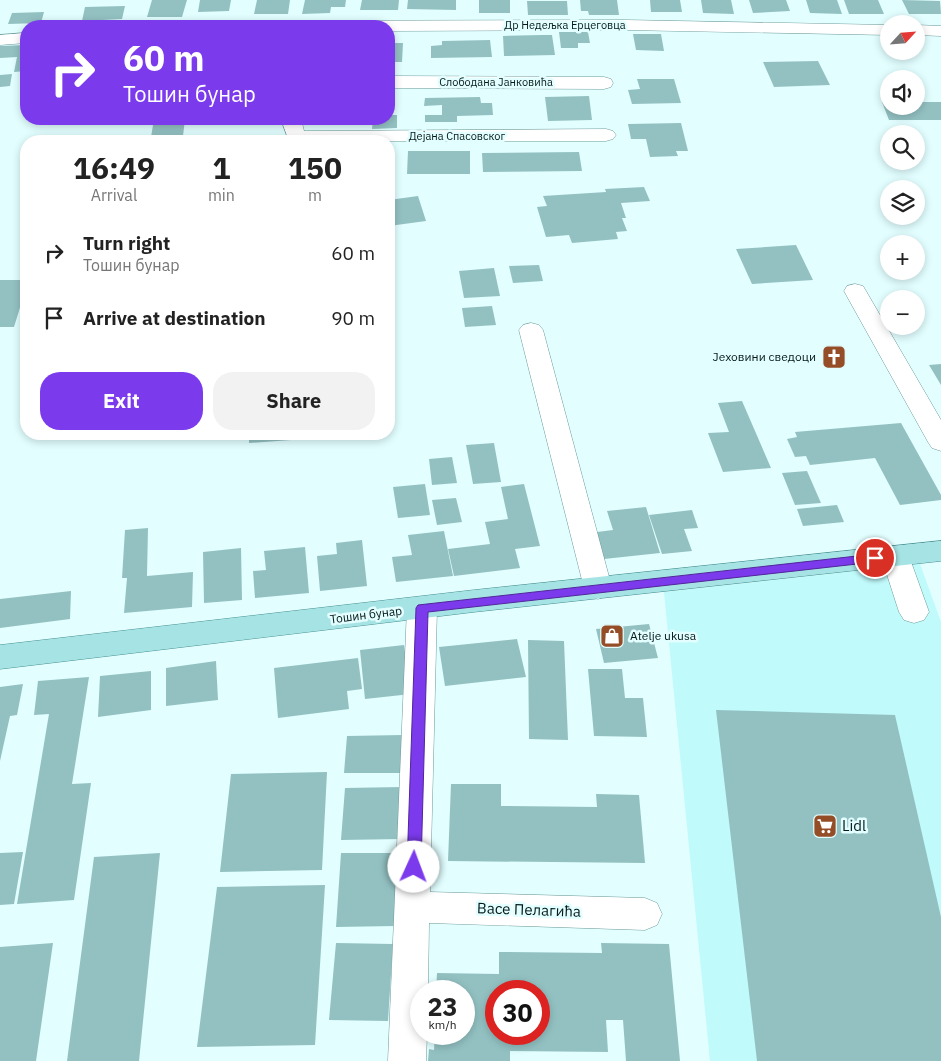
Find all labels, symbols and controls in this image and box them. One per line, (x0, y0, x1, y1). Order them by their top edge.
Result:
north arrow (880, 15, 925, 60)
map controls (880, 15, 925, 335)
street label: Др Недељка Ерцеговца (504, 18, 626, 32)
text: 60 m (123, 35, 205, 81)
icon: right (40, 40, 105, 105)
button: sound (880, 70, 925, 115)
street label: Слободана Јанковића (439, 75, 553, 89)
text: Тошин бунар (123, 79, 256, 108)
button: search (880, 125, 925, 170)
street label: Дејана Спасовског (409, 129, 506, 143)
text: 16:49 (73, 148, 155, 187)
text: 1 (212, 148, 230, 187)
text: 150 (288, 148, 342, 187)
button: layers (880, 180, 925, 225)
text: Arrival (91, 185, 137, 205)
text: min (208, 185, 235, 205)
text: m (308, 185, 322, 205)
text: Turn right (83, 231, 170, 255)
button: + (880, 235, 925, 280)
icon: right (40, 239, 68, 267)
text: 60 m (331, 241, 375, 265)
text: Тошин бунар (83, 255, 180, 275)
button: − (880, 290, 925, 335)
icon: arrive (40, 304, 68, 332)
text: Arrive at destination (83, 306, 266, 330)
text: 90 m (331, 306, 375, 330)
church icon: Јеховини сведоци (821, 344, 847, 370)
place label: Јеховини сведоци (713, 349, 816, 364)
button: Exit (40, 372, 203, 430)
button: Share (213, 372, 375, 430)
pin (854, 537, 896, 579)
icon: arrive (861, 544, 889, 572)
street label: Тошин бунар (329, 603, 403, 626)
shop icon: Atelje ukusa (599, 623, 625, 649)
place label: Atelje ukusa (630, 628, 697, 643)
supermarket icon: Lidl (812, 813, 838, 839)
place label: Lidl (842, 816, 866, 835)
position arrow (387, 840, 439, 892)
street label: Васе Пелагића (477, 898, 581, 921)
speed limit sign: 30 (485, 980, 550, 1045)
text: 23 (427, 990, 458, 1023)
text: km/h (428, 1017, 457, 1032)

